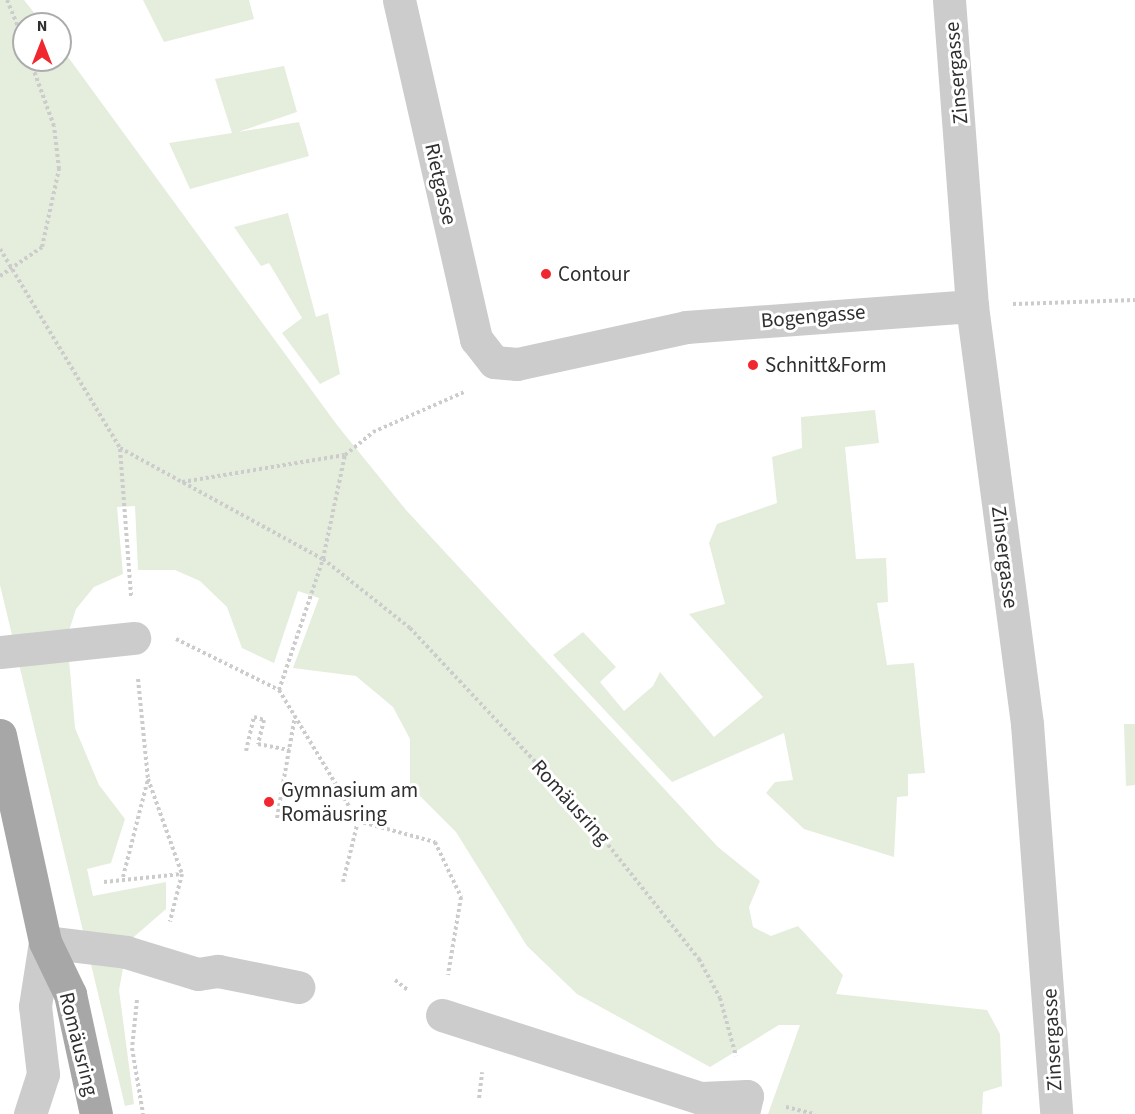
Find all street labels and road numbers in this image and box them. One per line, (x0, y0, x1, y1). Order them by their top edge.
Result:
street label: Zinsergasse (939, 21, 973, 125)
street label: Rietgasse (419, 141, 463, 227)
street label: Bogengasse (760, 299, 866, 333)
street label: Zinsergasse (986, 504, 1024, 610)
street label: Romäusring (526, 754, 616, 850)
street label: Zinsergasse (1037, 988, 1067, 1092)
street label: Romäusring (54, 990, 104, 1098)

